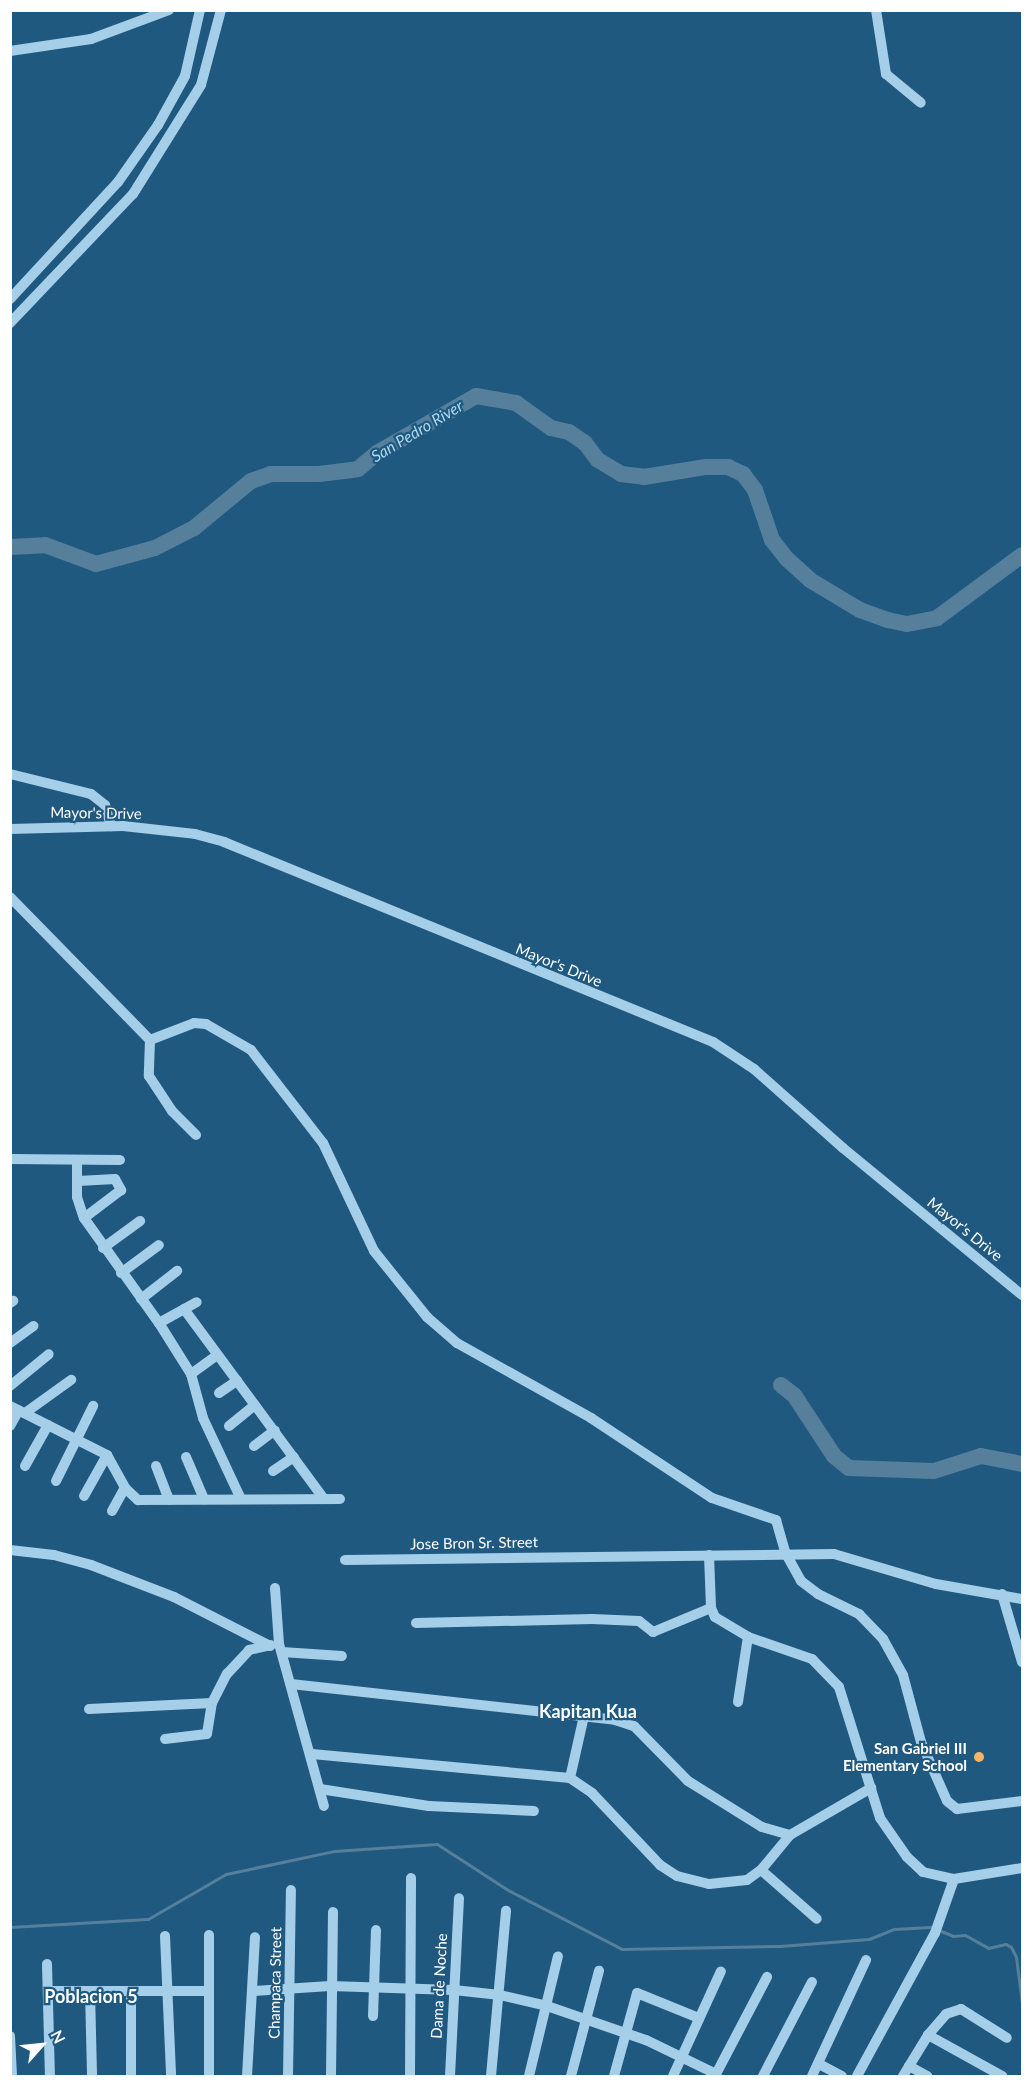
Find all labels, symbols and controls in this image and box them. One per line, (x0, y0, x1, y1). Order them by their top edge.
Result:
water label: San Pedro River (368, 396, 466, 466)
street label: Mayor's Drive (50, 803, 142, 823)
street label: Mayor's Drive (513, 940, 605, 990)
street label: Mayor's Drive (924, 1193, 1006, 1265)
street label: Jose Bron Sr. Street (410, 1533, 538, 1553)
district label: Kapitan Kua (539, 1700, 637, 1722)
place label: San Gabriel III Elementary School (843, 1739, 967, 1774)
marker: San Gabriel III Elementary School (972, 1750, 986, 1764)
street label: Champaca Street (265, 1927, 285, 2039)
street label: Dama de Noche (427, 1933, 451, 2039)
district label: Poblacion 5 (44, 1985, 138, 2007)
north arrow (12, 2015, 72, 2075)
text: N (47, 2027, 70, 2046)

